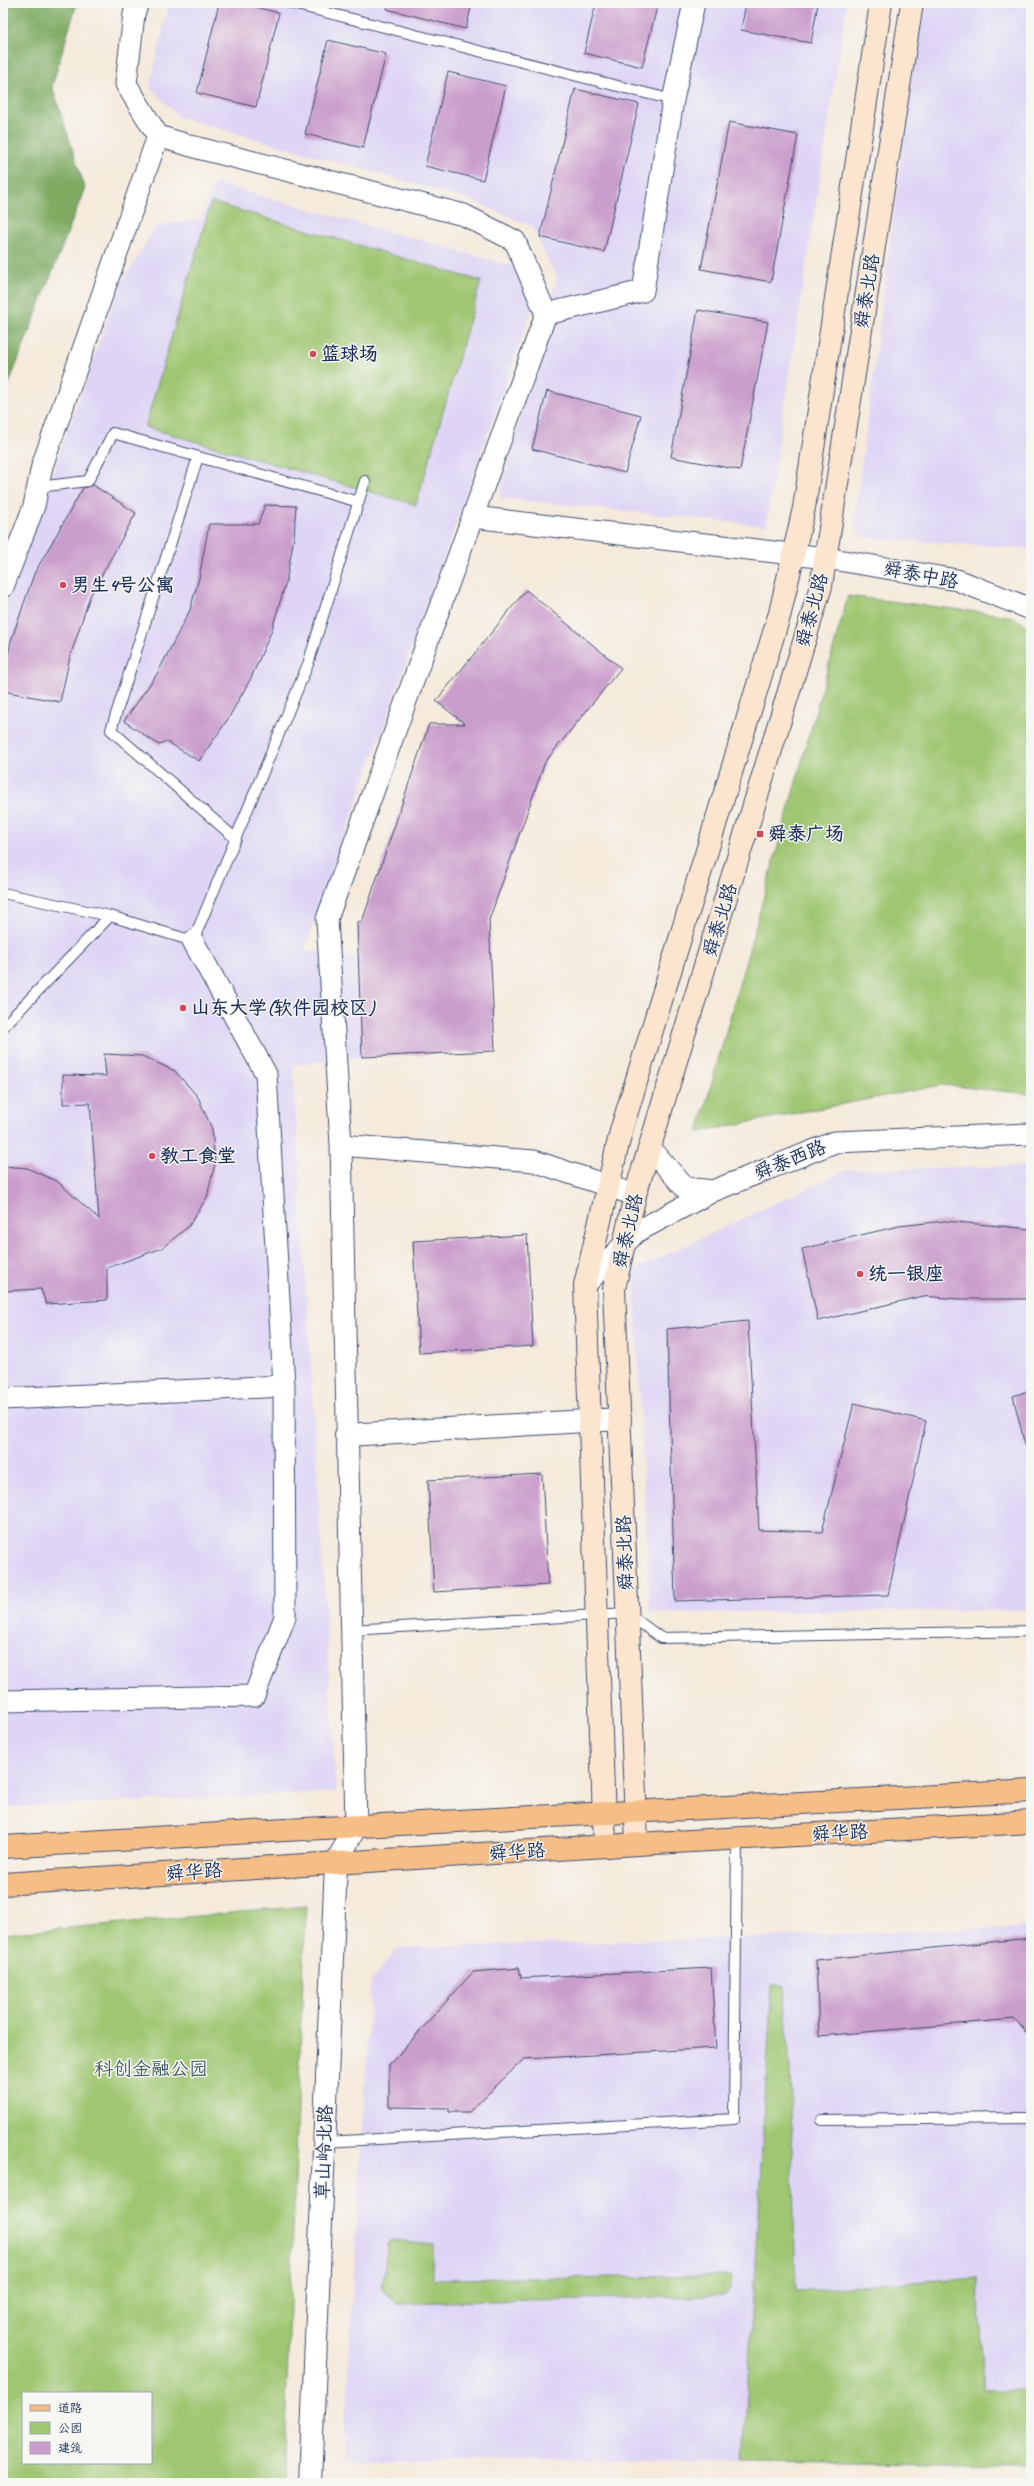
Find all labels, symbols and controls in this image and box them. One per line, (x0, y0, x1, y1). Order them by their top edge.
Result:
street label: 舜泰北路 (849, 252, 885, 330)
place label: 篮球场 (321, 342, 378, 366)
marker: 篮球场 (308, 349, 318, 359)
street label: 舜泰中路 (881, 556, 961, 594)
street label: 舜泰北路 (791, 570, 833, 650)
place label: 男生4号公寓 (71, 573, 175, 597)
marker: 男生4号公寓 (58, 580, 68, 590)
place label: 舜泰广场 (768, 822, 844, 846)
marker: 舜泰广场 (755, 829, 765, 839)
street label: 舜泰北路 (697, 880, 743, 960)
place label: 山东大学(软件园校区) (191, 996, 376, 1020)
marker: 山东大学(软件园校区) (178, 1003, 188, 1013)
street label: 舜泰西路 (750, 1135, 830, 1185)
place label: 教工食堂 (160, 1144, 236, 1168)
marker: 教工食堂 (147, 1151, 157, 1161)
street label: 舜泰北路 (608, 1191, 648, 1271)
place label: 统一银座 (868, 1262, 944, 1286)
marker: 统一银座 (855, 1269, 865, 1279)
street label: 舜泰北路 (612, 1515, 638, 1591)
street label: 舜华路 (811, 1820, 869, 1846)
street label: 舜华路 (488, 1838, 546, 1866)
street label: 舜华路 (165, 1858, 223, 1886)
park label: 科创金融公园 (94, 2057, 208, 2081)
street label: 草山岭北路 (310, 2104, 338, 2200)
legend (22, 2392, 152, 2464)
text: 道路 (58, 2400, 82, 2416)
text: 公园 (58, 2420, 82, 2436)
text: 建筑 (58, 2440, 82, 2456)

